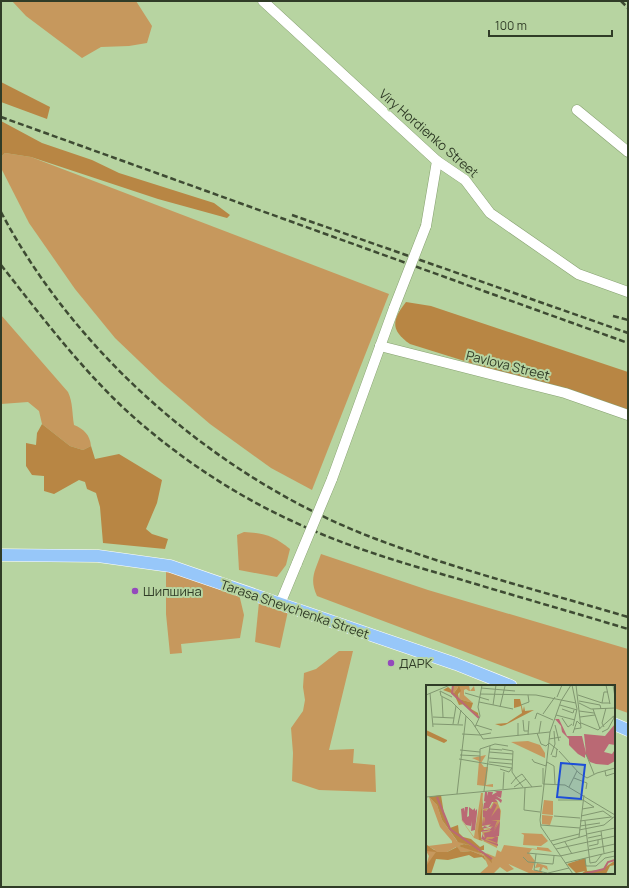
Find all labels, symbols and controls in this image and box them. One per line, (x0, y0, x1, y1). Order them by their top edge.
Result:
scale bar (489, 12, 612, 38)
text: 100 m (495, 17, 527, 34)
street label: Viry Hordienko Street (375, 85, 483, 181)
street label: Pavlova Street (464, 346, 552, 384)
street label: Tarasa Shevchenka Street (218, 575, 372, 643)
place label: Шипшина (143, 582, 202, 600)
marker: Шипшина (130, 586, 140, 596)
place label: ДАРК (399, 654, 433, 672)
marker: ДАРК (386, 658, 396, 668)
inset map (426, 685, 615, 874)

